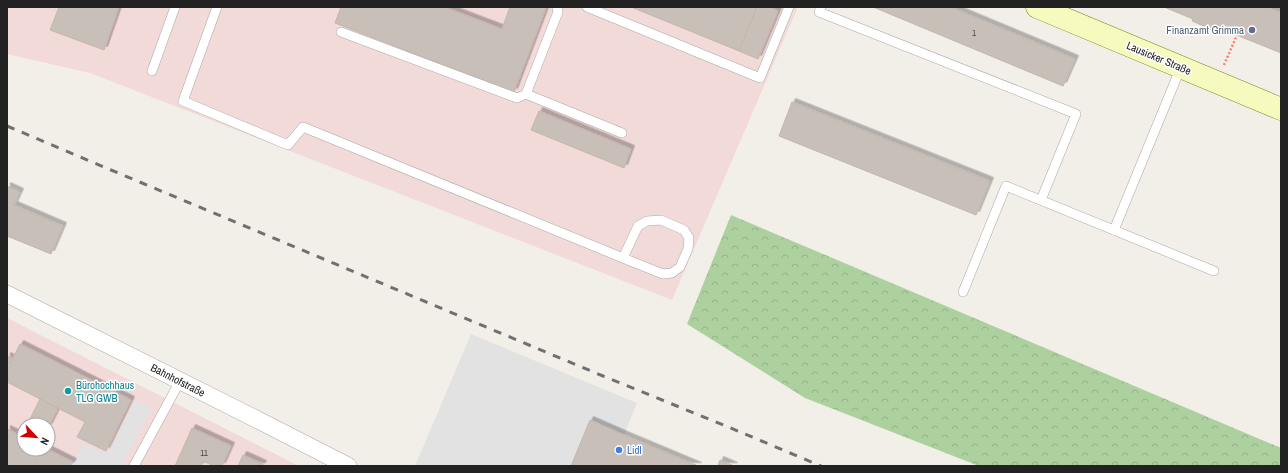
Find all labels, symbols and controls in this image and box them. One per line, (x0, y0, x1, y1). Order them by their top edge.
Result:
place label: Finanzamt Grimma (1166, 23, 1244, 37)
marker: Finanzamt Grimma (1247, 25, 1257, 35)
house number: 1 (972, 27, 976, 39)
street label: Lausicker Straße (1125, 38, 1193, 78)
street label: Bahnhofstraße (148, 360, 208, 400)
place label: Bürohochhaus TLG GWB (76, 378, 135, 405)
marker: Bürohochhaus TLG GWB (63, 386, 73, 396)
north arrow (16, 417, 56, 457)
text: N (37, 435, 53, 447)
place label: Lidl (627, 443, 642, 457)
marker: Lidl (614, 445, 624, 455)
house number: 11 (200, 447, 208, 459)

